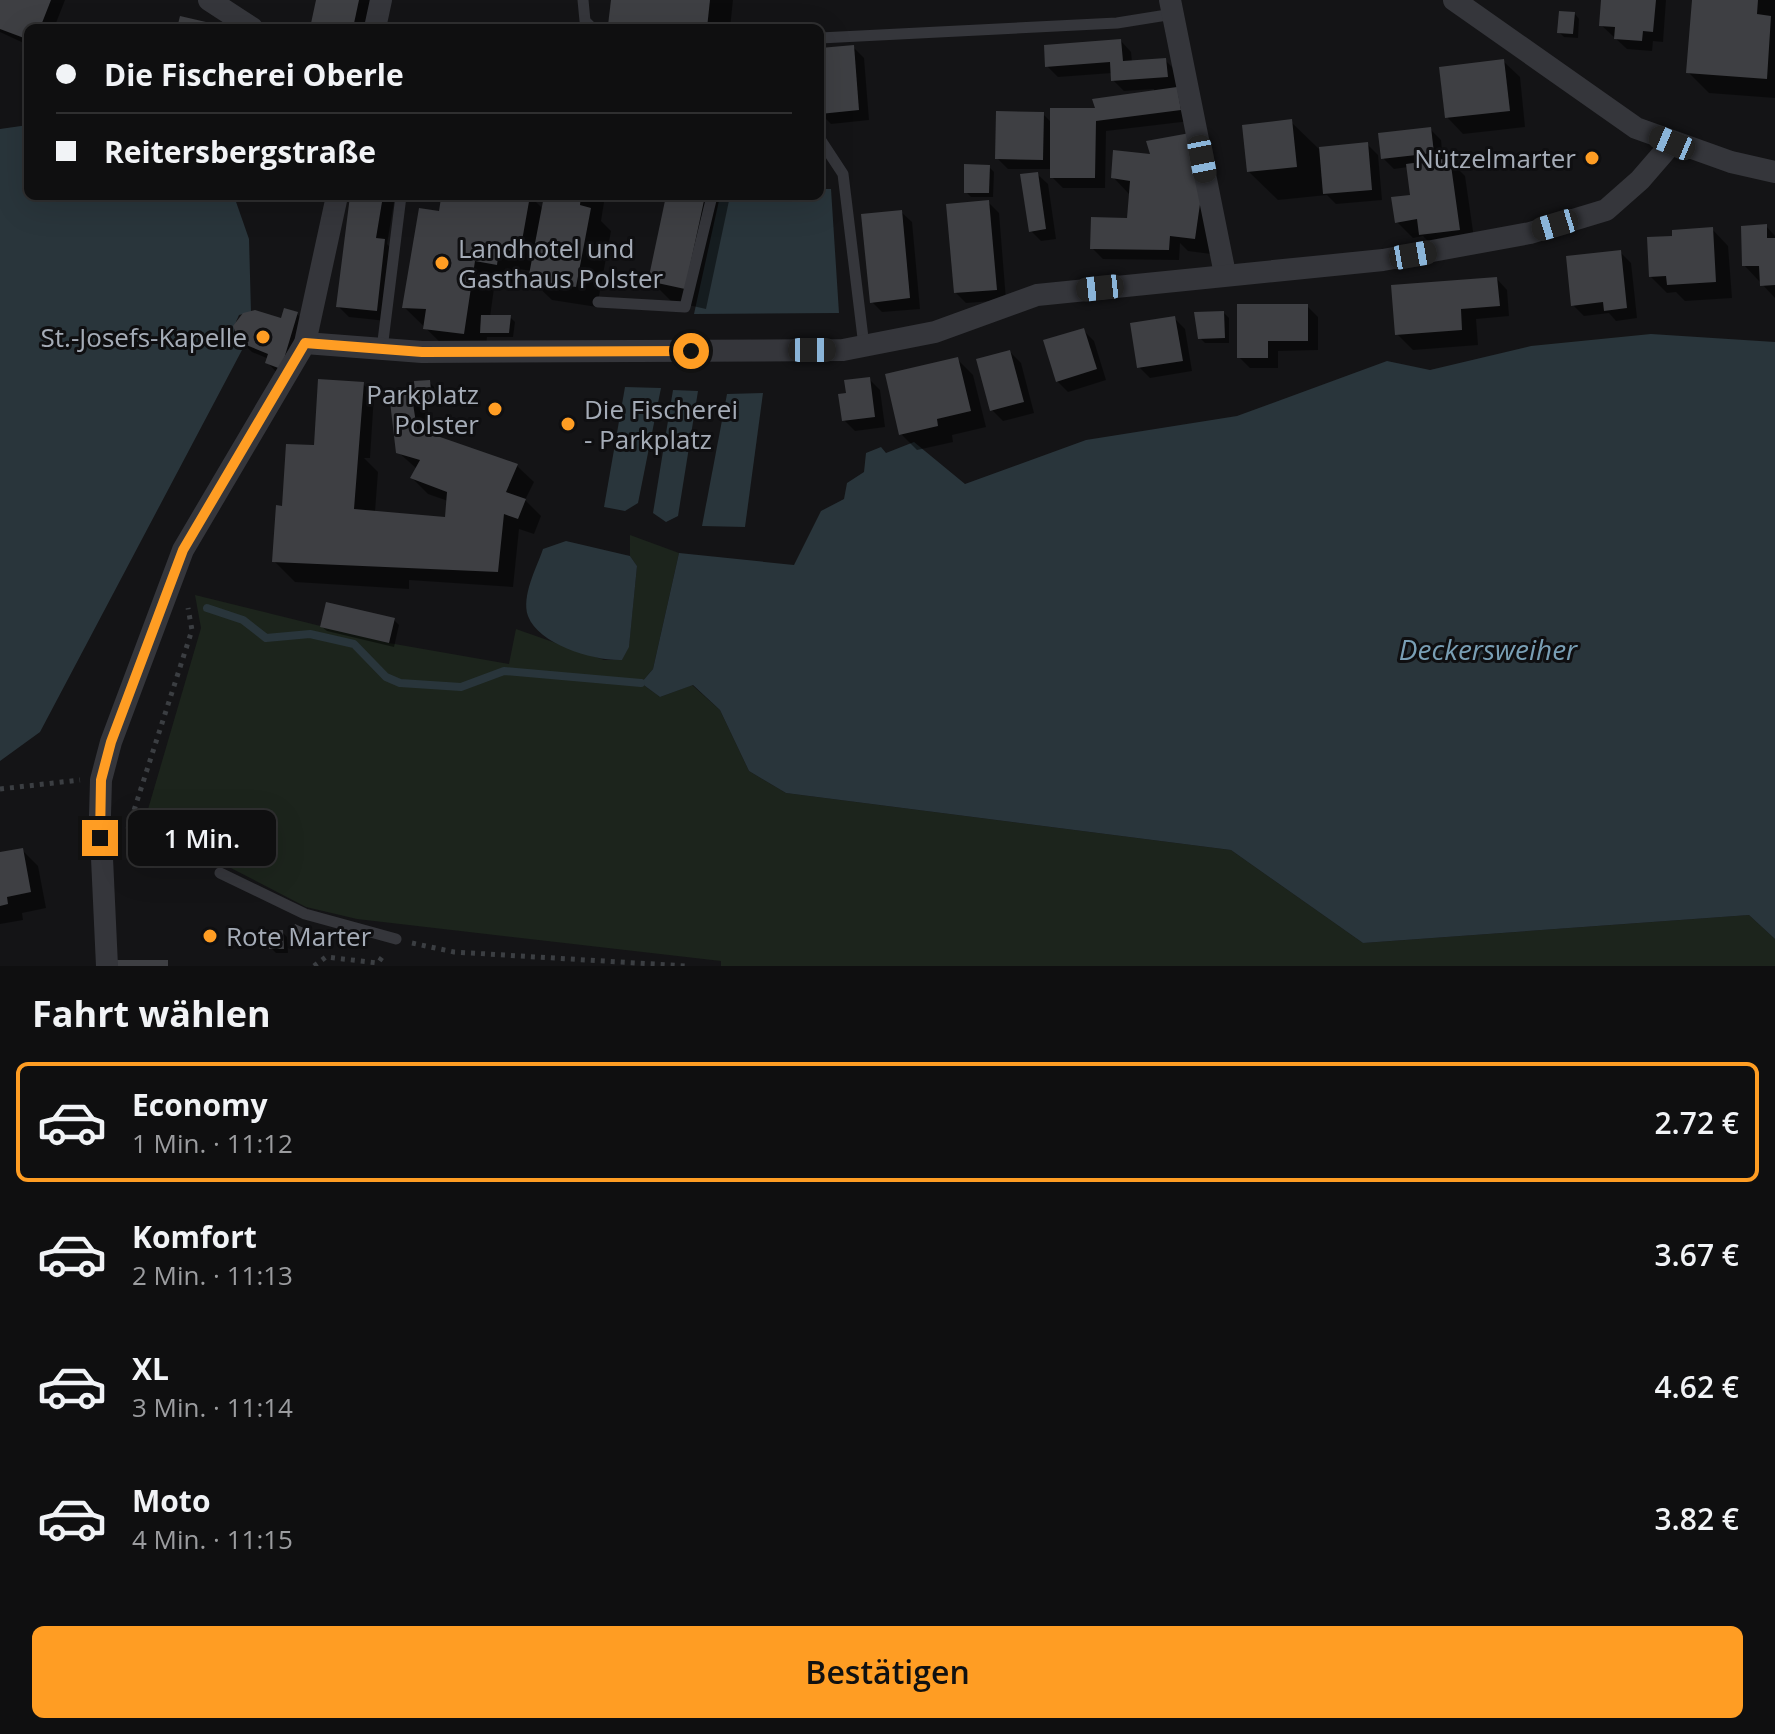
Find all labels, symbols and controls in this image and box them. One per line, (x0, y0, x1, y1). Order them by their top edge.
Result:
text: Die Fischerei Oberle (104, 54, 404, 95)
car (1645, 123, 1699, 163)
text: Reitersbergstraße (104, 131, 376, 172)
car (1186, 133, 1218, 185)
place label: Nützelmarter (1414, 140, 1576, 176)
marker: Nützelmarter (1583, 149, 1601, 167)
car (1529, 207, 1581, 243)
place label: Landhotel und Gasthaus Polster (458, 230, 664, 296)
car (1387, 239, 1439, 271)
marker: Landhotel und Gasthaus Polster (433, 254, 451, 272)
car (1075, 274, 1125, 302)
place label: St.-Josefs-Kapelle (41, 319, 247, 355)
marker: St.-Josefs-Kapelle (254, 328, 272, 346)
route start (673, 333, 709, 369)
car (788, 338, 836, 362)
place label: Parkplatz Polster (366, 376, 479, 442)
place label: Die Fischerei - Parkplatz (584, 391, 738, 457)
marker: Parkplatz Polster (486, 400, 504, 418)
marker: Die Fischerei - Parkplatz (559, 415, 577, 433)
water label: Deckersweiher (1399, 630, 1578, 668)
callout: 1 Min. (128, 810, 276, 866)
route end (82, 820, 118, 856)
text: 1 Min. (164, 820, 240, 856)
place label: Rote Marter (226, 918, 372, 954)
marker: Rote Marter (201, 927, 219, 945)
text: Fahrt wählen (32, 989, 271, 1038)
text: Economy (132, 1084, 268, 1125)
icon: car (36, 1086, 108, 1158)
text: 2.72 € (1654, 1102, 1739, 1143)
text: 1 Min. · 11:12 (132, 1125, 293, 1161)
text: Komfort (132, 1216, 257, 1257)
icon: car (36, 1218, 108, 1290)
text: 3.67 € (1654, 1234, 1739, 1275)
text: 2 Min. · 11:13 (132, 1257, 293, 1293)
text: XL (132, 1348, 169, 1389)
icon: car (36, 1350, 108, 1422)
text: 4.62 € (1654, 1366, 1739, 1407)
text: 3 Min. · 11:14 (132, 1389, 293, 1425)
text: Moto (132, 1480, 210, 1521)
icon: car (36, 1482, 108, 1554)
text: 3.82 € (1654, 1498, 1739, 1539)
text: 4 Min. · 11:15 (132, 1521, 293, 1557)
button: Bestätigen (32, 1626, 1743, 1718)

